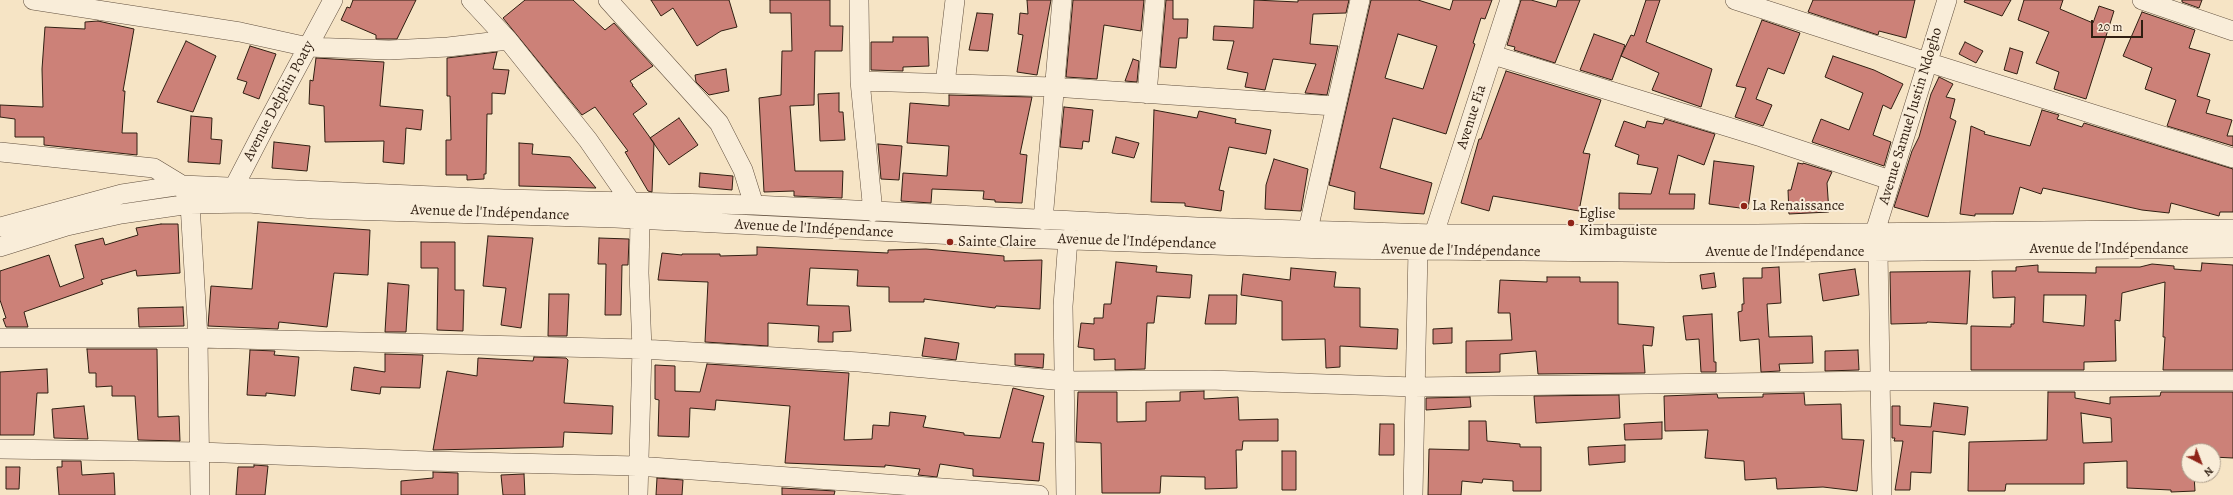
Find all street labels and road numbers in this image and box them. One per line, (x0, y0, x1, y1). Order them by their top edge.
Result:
street label: Avenue Samuel Justin Ndogho (1875, 25, 1947, 207)
street label: Avenue Delphin Poaty (240, 38, 318, 164)
street label: Avenue Fia (1453, 83, 1491, 151)
street label: Avenue de l'Indépendance (410, 201, 570, 225)
street label: Avenue de l'Indépendance (734, 216, 894, 242)
street label: Avenue de l'Indépendance (1057, 230, 1217, 254)
street label: Avenue de l'Indépendance (2030, 240, 2188, 258)
street label: Avenue de l'Indépendance (1381, 241, 1541, 261)
street label: Avenue de l'Indépendance (1706, 243, 1864, 261)

